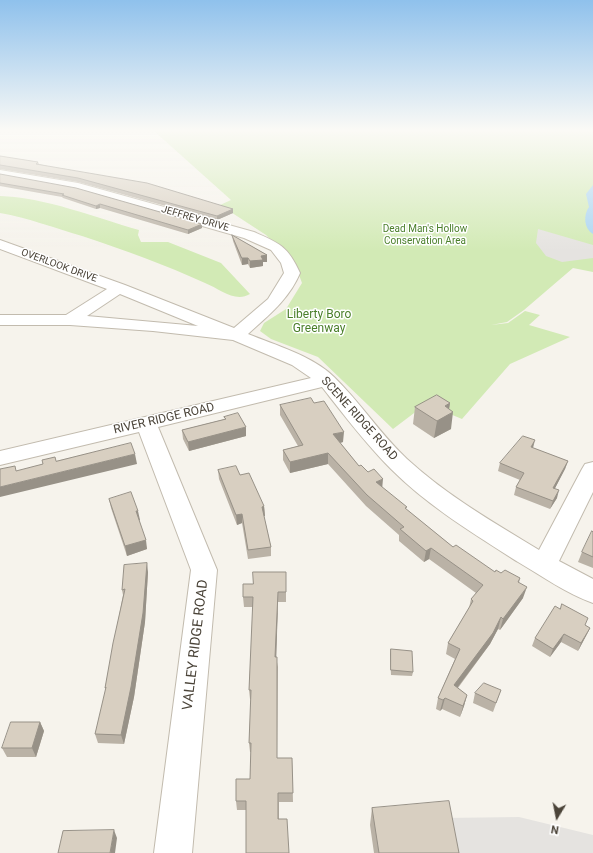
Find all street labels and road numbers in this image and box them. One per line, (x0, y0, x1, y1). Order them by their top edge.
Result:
street label: JEFFREY DRIVE (160, 204, 230, 234)
street label: OVERLOOK DRIVE (19, 247, 99, 285)
street label: SCENE RIDGE ROAD (318, 374, 400, 464)
street label: RIVER RIDGE ROAD (112, 400, 216, 438)
street label: VALLEY RIDGE ROAD (180, 579, 212, 711)

